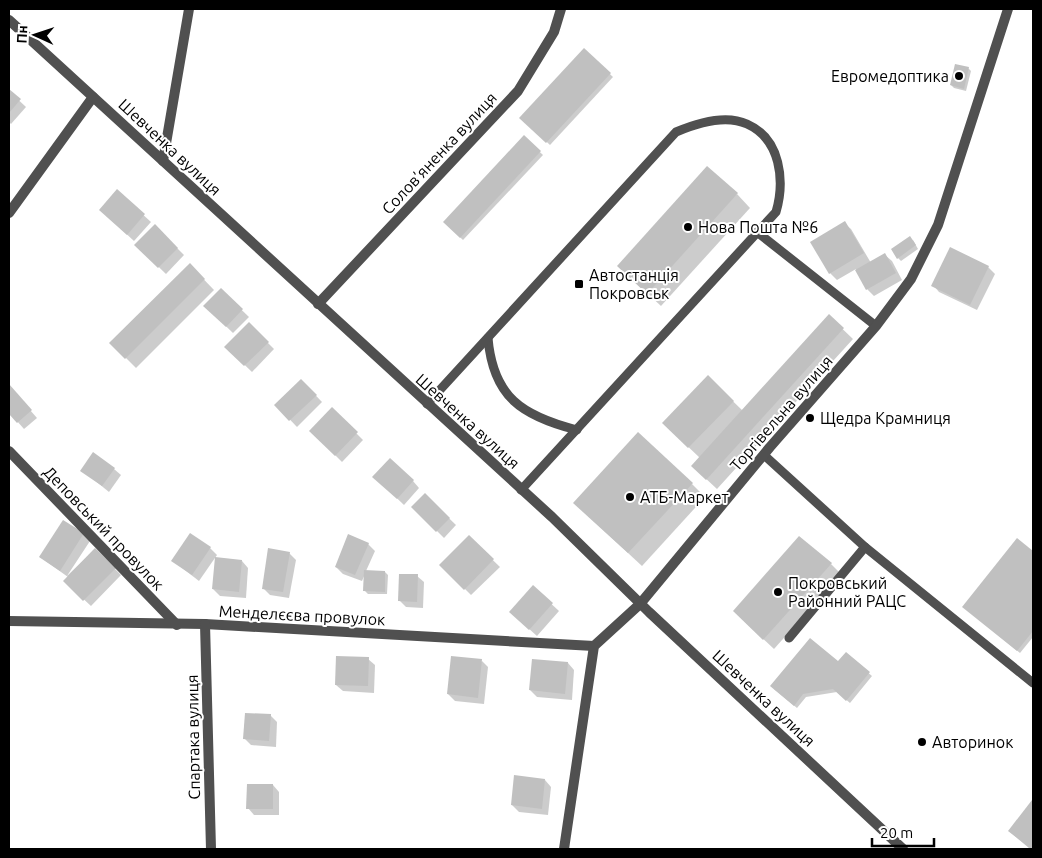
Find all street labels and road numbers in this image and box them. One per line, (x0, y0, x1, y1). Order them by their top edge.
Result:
street label: Солов’яненка вулиця (378, 89, 500, 217)
street label: Шевченка вулиця (115, 95, 225, 199)
street label: Торгівельна вулиця (726, 352, 836, 474)
street label: Шевченка вулиця (413, 370, 523, 472)
street label: Деповський провулок (40, 462, 168, 594)
street label: Менделєєва провулок (218, 602, 386, 628)
street label: Шевченка вулиця (709, 646, 819, 750)
street label: Спартака вулиця (183, 674, 203, 800)

